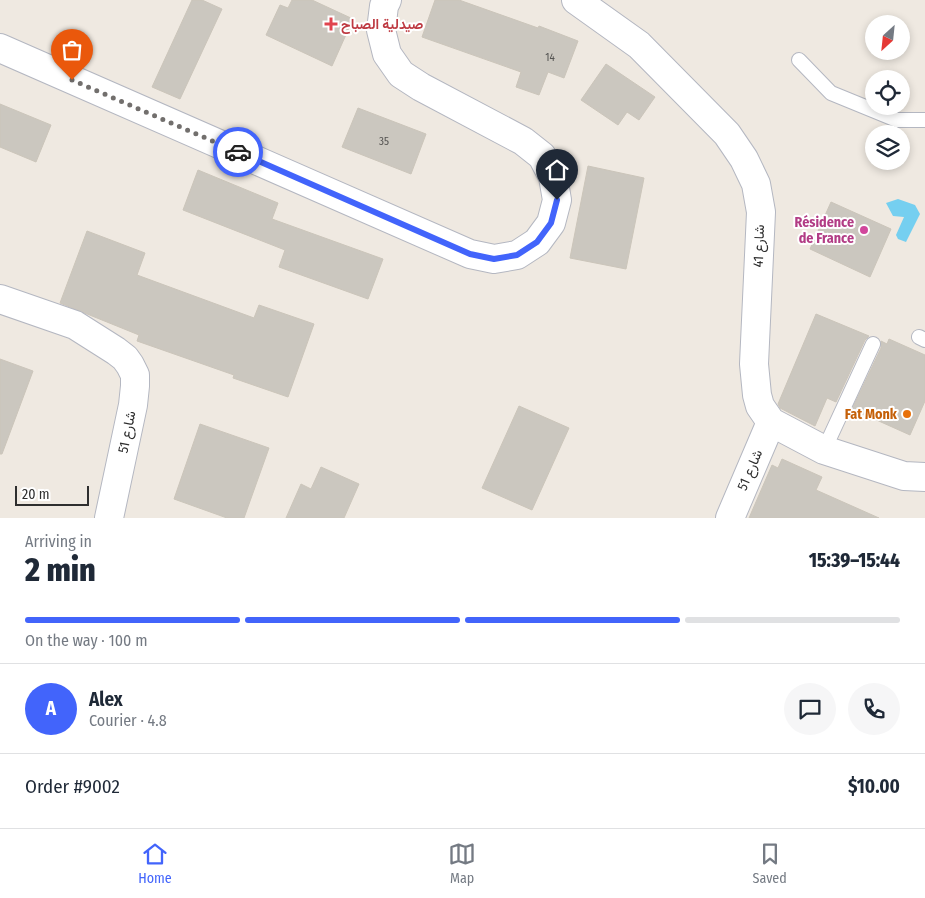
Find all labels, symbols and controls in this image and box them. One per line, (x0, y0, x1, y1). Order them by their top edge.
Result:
north arrow (865, 15, 910, 60)
map controls (865, 15, 910, 170)
place label: صيدلية الصباح (341, 16, 424, 34)
marker: صيدلية الصباح (325, 18, 337, 30)
pin (51, 29, 93, 80)
icon: bag (58, 36, 86, 64)
house number: 14 (545, 51, 555, 64)
button: locate (865, 70, 910, 115)
button: layers (865, 125, 910, 170)
courier (213, 127, 263, 177)
house number: 35 (379, 135, 389, 148)
icon: car (224, 138, 252, 166)
pin (536, 149, 578, 200)
icon: home (543, 156, 571, 184)
place label: Résidence de France (795, 214, 854, 247)
street label: شارع 41 (750, 224, 770, 268)
marker: Résidence de France (858, 224, 870, 236)
place label: Fat Monk (845, 406, 898, 423)
marker: Fat Monk (901, 408, 913, 420)
street label: شارع 51 (115, 409, 141, 455)
street label: شارع 51 (734, 447, 768, 494)
scale bar (15, 483, 89, 506)
text: 20 m (22, 486, 50, 503)
text: Arriving in (25, 532, 92, 551)
text: 15:39–15:44 (809, 549, 900, 572)
text: 2 min (25, 551, 96, 589)
text: On the way · 100 m (25, 631, 147, 650)
button: chat (784, 683, 836, 735)
button: phone (848, 683, 900, 735)
text: Alex (89, 688, 123, 711)
text: A (46, 697, 56, 720)
text: Courier · 4.8 (89, 711, 167, 730)
text: Order #9002 (25, 775, 120, 798)
text: $10.00 (848, 775, 900, 798)
tab: Home (138, 840, 172, 887)
tab: Map (448, 840, 476, 887)
tab: Saved (753, 840, 787, 887)

